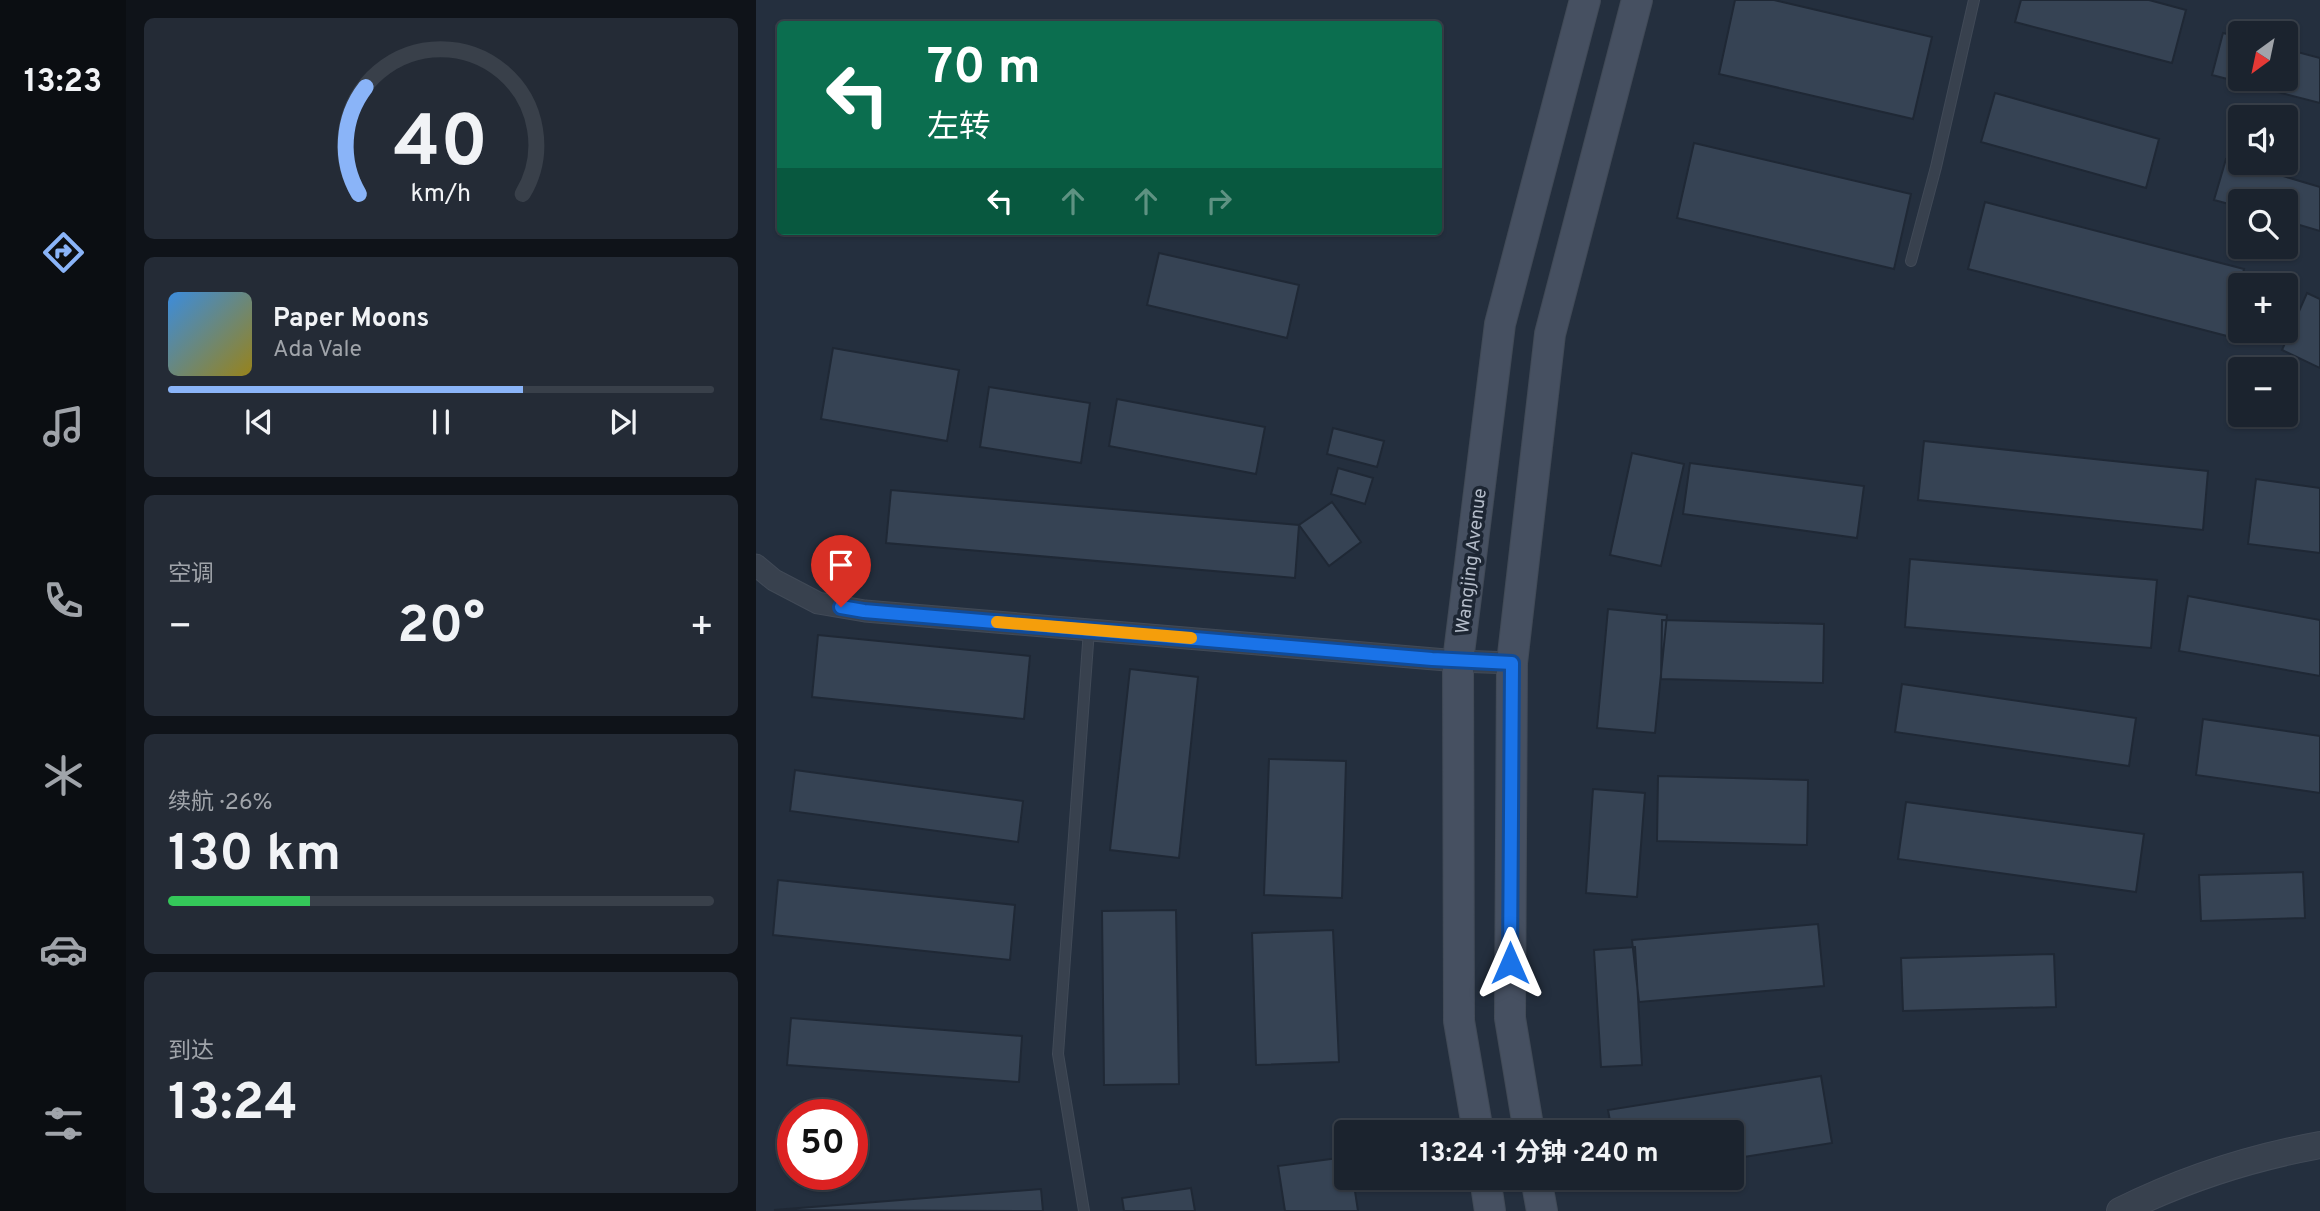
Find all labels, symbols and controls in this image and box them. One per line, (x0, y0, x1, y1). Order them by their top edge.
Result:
north arrow (2228, 21, 2298, 91)
map controls (2228, 21, 2298, 427)
text: 70 m (927, 39, 1041, 101)
icon: left (812, 49, 903, 140)
text: 13:23 (24, 63, 102, 103)
text: 40 (394, 101, 488, 193)
button: sound (2228, 105, 2298, 175)
text: 左转 (927, 109, 991, 149)
text: km/h (411, 179, 471, 211)
icon: left (981, 182, 1019, 220)
icon: ahead (1054, 182, 1092, 220)
icon: ahead (1127, 182, 1165, 220)
icon: right (1200, 182, 1238, 220)
button: search (2228, 189, 2298, 259)
icon: directions (39, 228, 88, 277)
button: + (2228, 273, 2298, 343)
text: Paper Moons (273, 303, 429, 336)
text: Ada Vale (273, 336, 362, 365)
button: − (2228, 357, 2298, 427)
icon: music (39, 402, 88, 451)
icon: previous (240, 403, 278, 441)
icon: pause (422, 403, 460, 441)
icon: next (604, 403, 642, 441)
street label: Wangjing Avenue (1451, 487, 1493, 635)
pin (811, 535, 871, 607)
icon: arrive (822, 546, 860, 584)
text: 空调 (168, 561, 214, 590)
icon: phone (39, 576, 88, 625)
text: 20° (397, 595, 485, 661)
text: − (168, 604, 193, 653)
text: + (689, 604, 714, 653)
icon: climate (39, 751, 88, 800)
text: 续航 · 26% (168, 789, 273, 818)
text: 130 km (168, 823, 341, 889)
icon: car (39, 925, 88, 974)
position arrow (1473, 926, 1547, 1000)
text: 到达 (168, 1038, 214, 1067)
text: 13:24 (168, 1072, 298, 1138)
icon: filters (39, 1099, 88, 1148)
speed limit sign: 50 (777, 1099, 868, 1190)
text: 13:24 · 1 分钟 · 240 m (1420, 1138, 1658, 1171)

